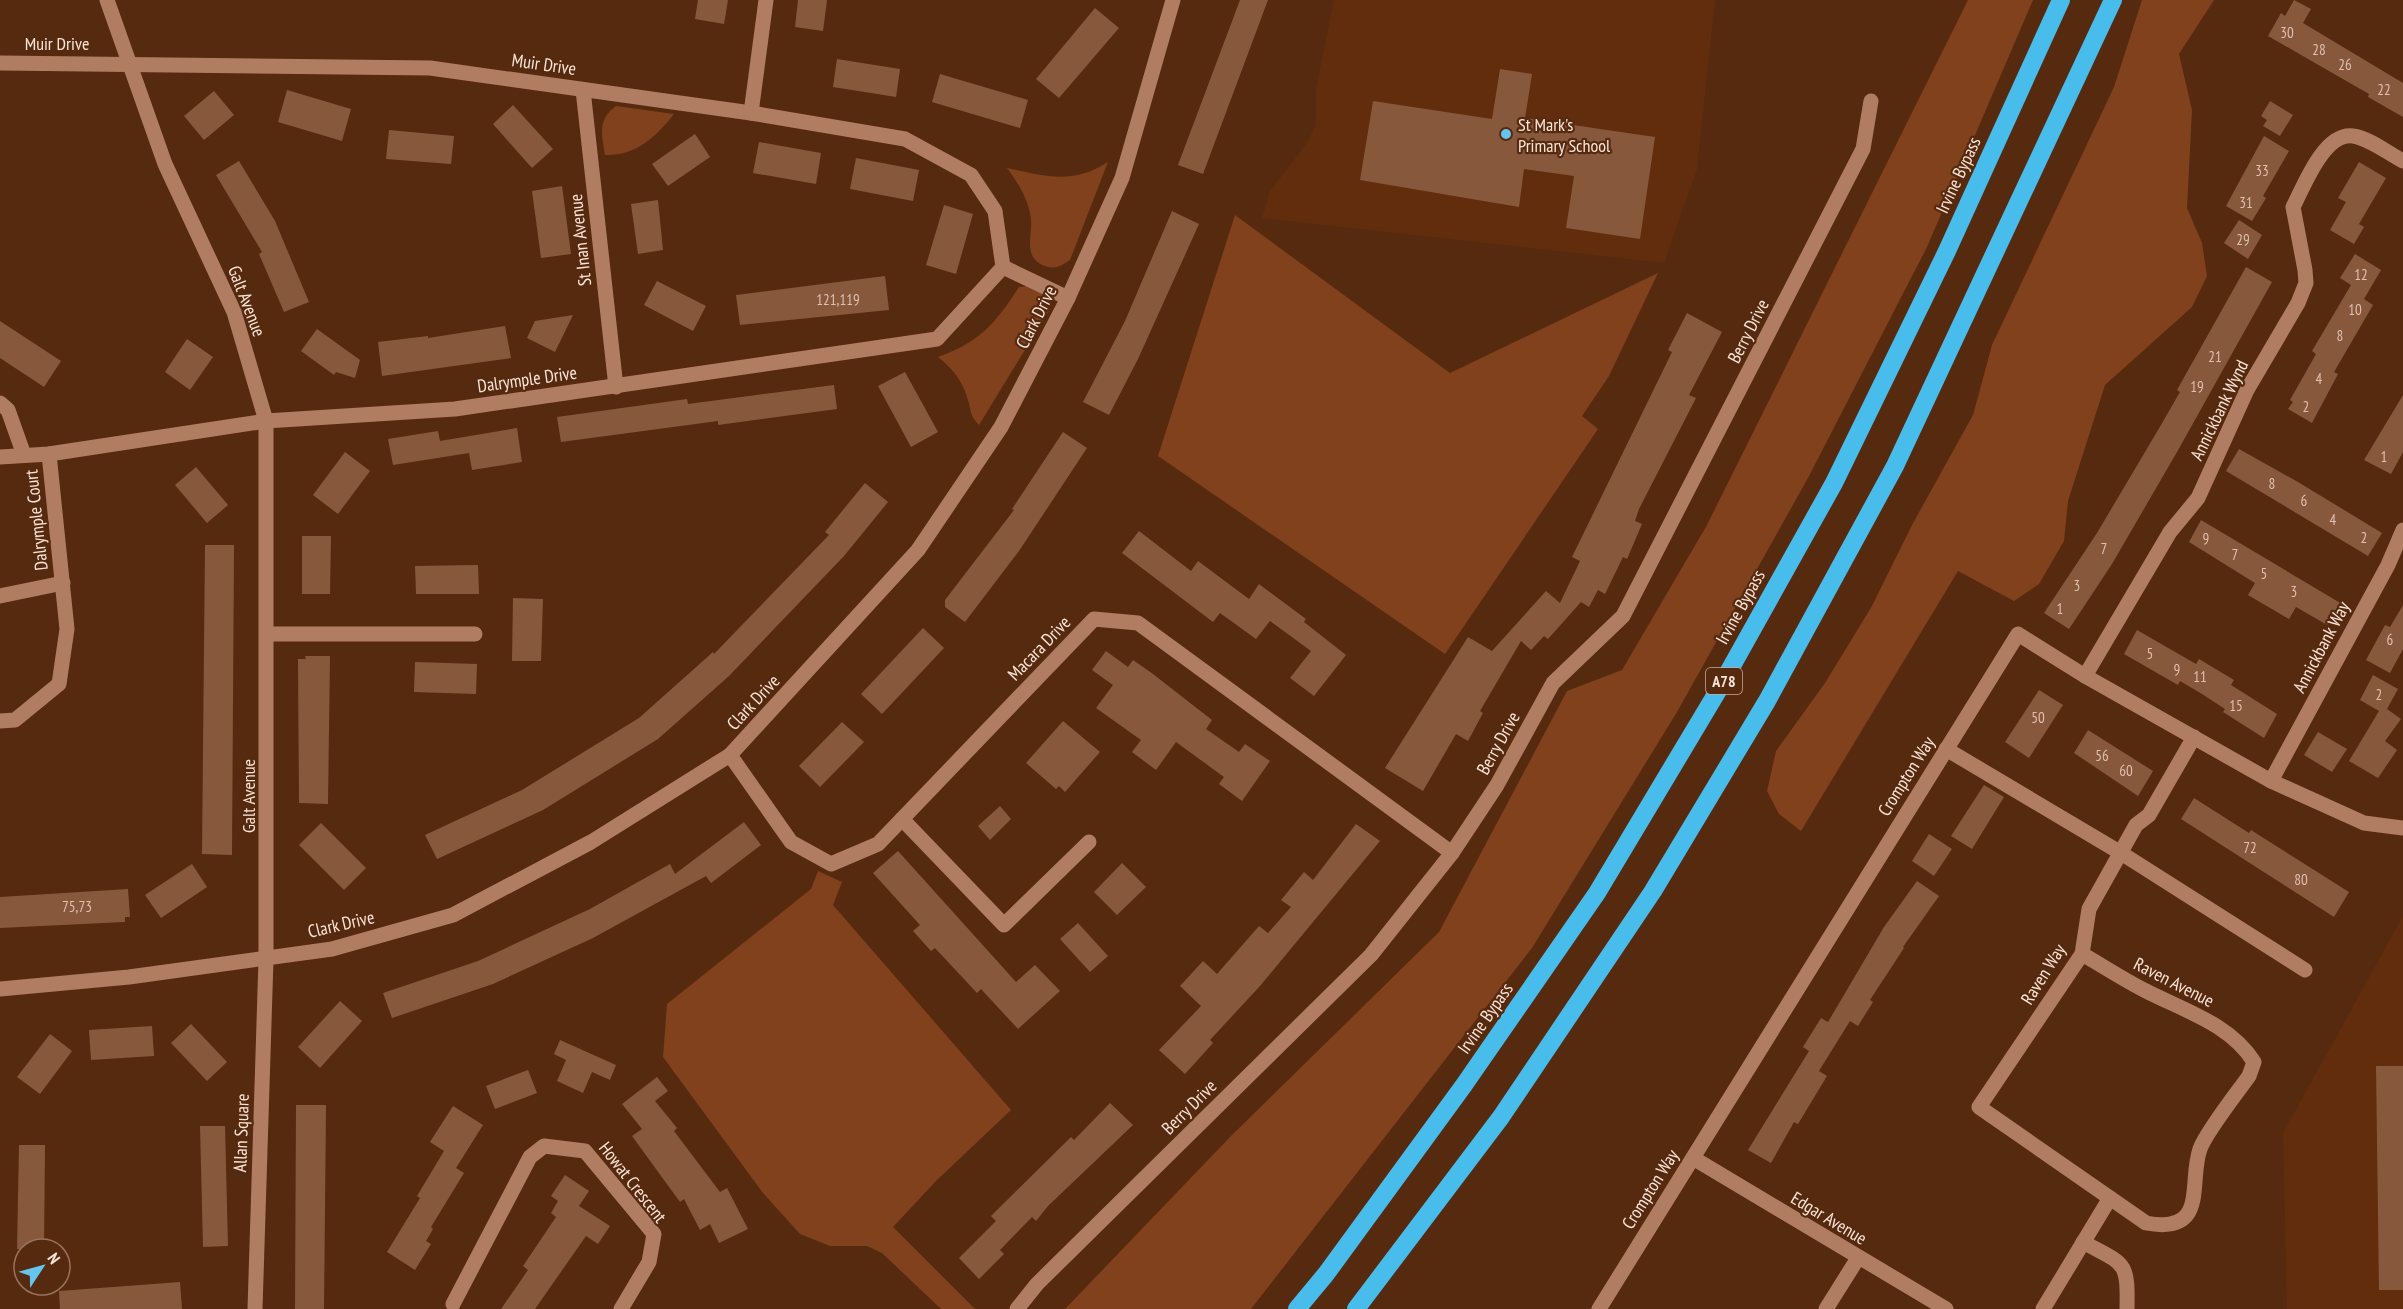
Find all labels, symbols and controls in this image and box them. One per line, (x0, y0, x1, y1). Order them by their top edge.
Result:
house number: 30 (2280, 23, 2294, 42)
street label: Muir Drive (25, 32, 89, 55)
house number: 28 (2312, 40, 2326, 59)
street label: Muir Drive (510, 48, 578, 80)
house number: 26 (2338, 55, 2352, 74)
house number: 22 (2377, 80, 2391, 99)
place label: St Mark's Primary School (1518, 113, 1611, 157)
marker: St Mark's Primary School (1499, 127, 1513, 141)
street label: Irvine Bypass (1930, 133, 1986, 217)
house number: 33 (2255, 161, 2269, 180)
street label: St Inan Avenue (564, 193, 596, 287)
house number: 31 (2239, 193, 2253, 212)
house number: 29 (2236, 230, 2250, 249)
street label: Galt Avenue (223, 262, 271, 340)
house number: 12 (2354, 265, 2368, 284)
street label: Clark Drive (1010, 282, 1062, 352)
house number: 121,119 (816, 290, 860, 309)
street label: Berry Drive (1722, 295, 1774, 367)
house number: 10 (2348, 300, 2362, 319)
house number: 8 (2337, 326, 2343, 345)
house number: 21 (2208, 347, 2222, 366)
street label: Annickbank Wynd (2185, 356, 2253, 464)
street label: Dalrymple Drive (476, 361, 578, 397)
house number: 4 (2316, 369, 2323, 388)
house number: 19 (2190, 377, 2204, 396)
house number: 2 (2303, 397, 2309, 416)
house number: 1 (2381, 447, 2387, 466)
street label: Dalrymple Court (19, 468, 53, 572)
house number: 8 (2269, 474, 2275, 493)
house number: 6 (2301, 491, 2308, 510)
house number: 4 (2330, 510, 2337, 529)
house number: 2 (2361, 528, 2367, 547)
house number: 9 (2203, 529, 2209, 548)
house number: 7 (2101, 539, 2107, 558)
house number: 7 (2232, 545, 2238, 564)
house number: 5 (2261, 564, 2267, 583)
street label: Irvine Bypass (1710, 566, 1770, 648)
house number: 3 (2074, 576, 2080, 595)
house number: 3 (2291, 582, 2297, 601)
street label: Annickbank Way (2287, 597, 2355, 697)
house number: 1 (2057, 599, 2063, 618)
street label: Macara Drive (1003, 611, 1075, 685)
house number: 6 (2387, 630, 2394, 649)
house number: 5 (2147, 644, 2153, 663)
house number: 9 (2174, 660, 2180, 679)
house number: 11 (2193, 667, 2207, 686)
road number: A78 (1706, 668, 1742, 694)
street label: Clark Drive (722, 669, 784, 735)
house number: 2 (2376, 685, 2382, 704)
house number: 15 (2229, 696, 2243, 715)
street label: Berry Drive (1471, 707, 1525, 779)
house number: 50 (2031, 708, 2045, 727)
street label: Crompton Way (1872, 732, 1940, 820)
house number: 56 (2095, 746, 2109, 765)
street label: Galt Avenue (237, 759, 260, 833)
house number: 60 (2119, 761, 2133, 780)
house number: 72 (2243, 838, 2257, 857)
house number: 80 (2294, 870, 2308, 889)
house number: 75,73 (62, 897, 92, 916)
street label: Clark Drive (305, 905, 377, 943)
street label: Raven Way (2015, 939, 2071, 1009)
street label: Raven Avenue (2130, 952, 2218, 1012)
street label: Irvine Bypass (1452, 978, 1518, 1058)
street label: Berry Drive (1157, 1075, 1221, 1139)
street label: Allan Square (228, 1093, 254, 1173)
street label: Howat Crescent (594, 1137, 672, 1227)
street label: Crompton Way (1616, 1145, 1684, 1233)
street label: Edgar Avenue (1787, 1186, 1871, 1250)
north arrow (12, 1237, 72, 1297)
text: N (44, 1249, 65, 1268)

